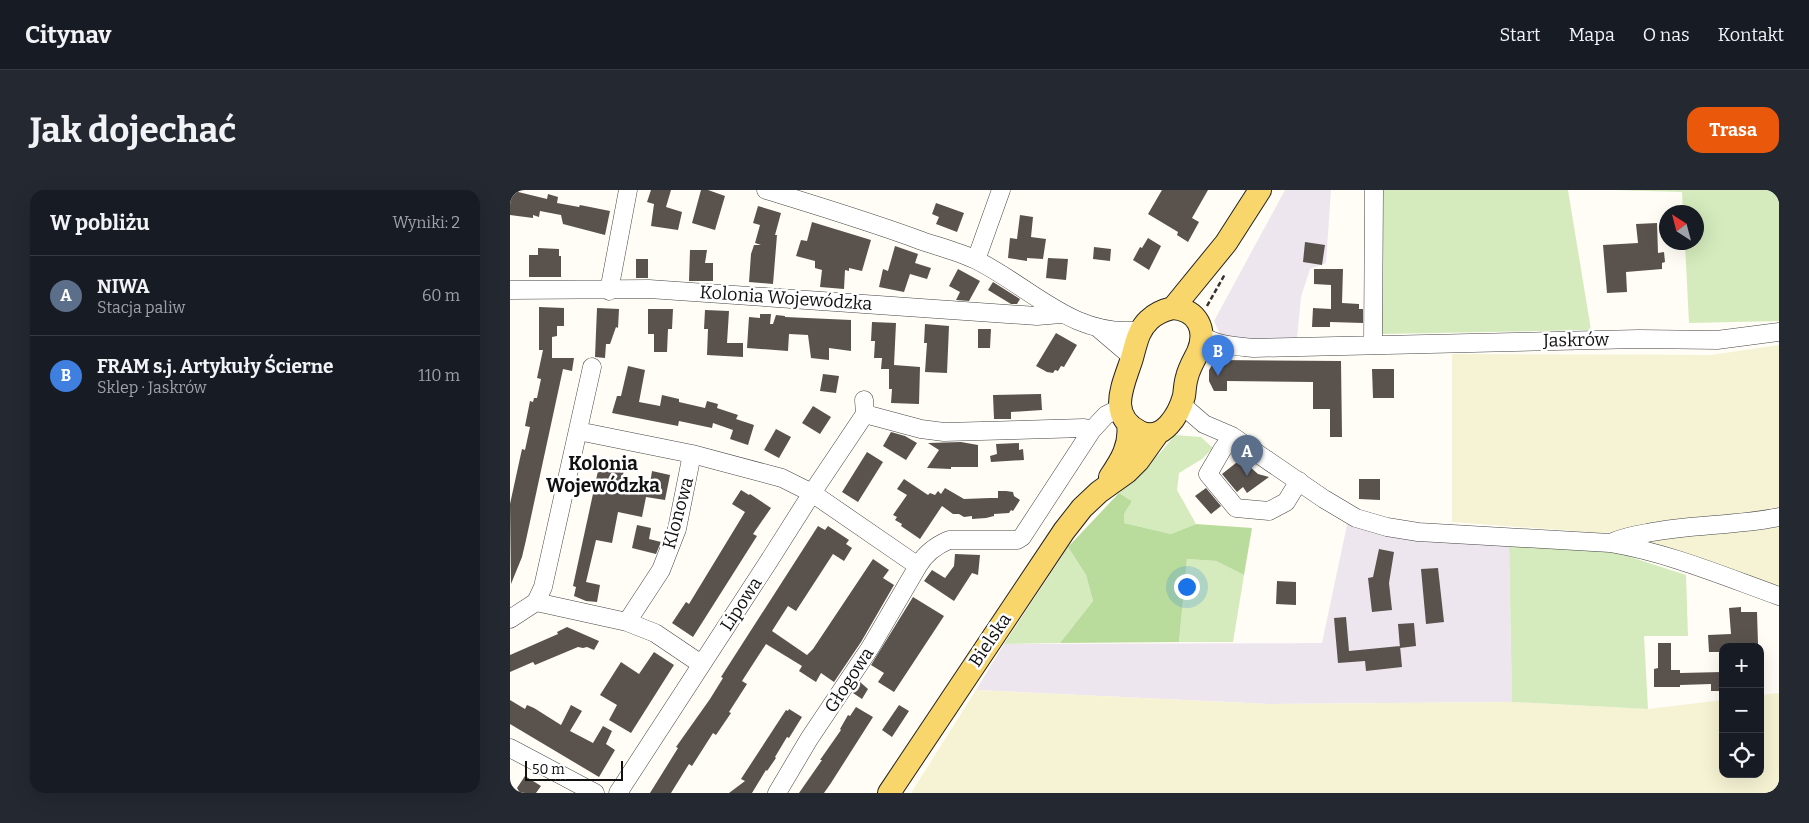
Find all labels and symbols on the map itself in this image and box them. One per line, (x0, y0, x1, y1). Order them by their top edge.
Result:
north arrow (1659, 205, 1704, 250)
street label: Kolonia Wojewódzka (699, 281, 873, 315)
street label: Jaskrów (1542, 328, 1610, 352)
pin: B (1202, 335, 1234, 376)
pin: A (1231, 435, 1263, 476)
district label: Kolonia Wojewódzka (546, 452, 660, 497)
street label: Klonowa (658, 474, 698, 551)
street label: Lipowa (716, 573, 767, 635)
your location (1174, 574, 1200, 600)
street label: Bielska (964, 609, 1016, 671)
street label: Głogowa (820, 643, 878, 717)
scale bar (525, 758, 622, 781)

